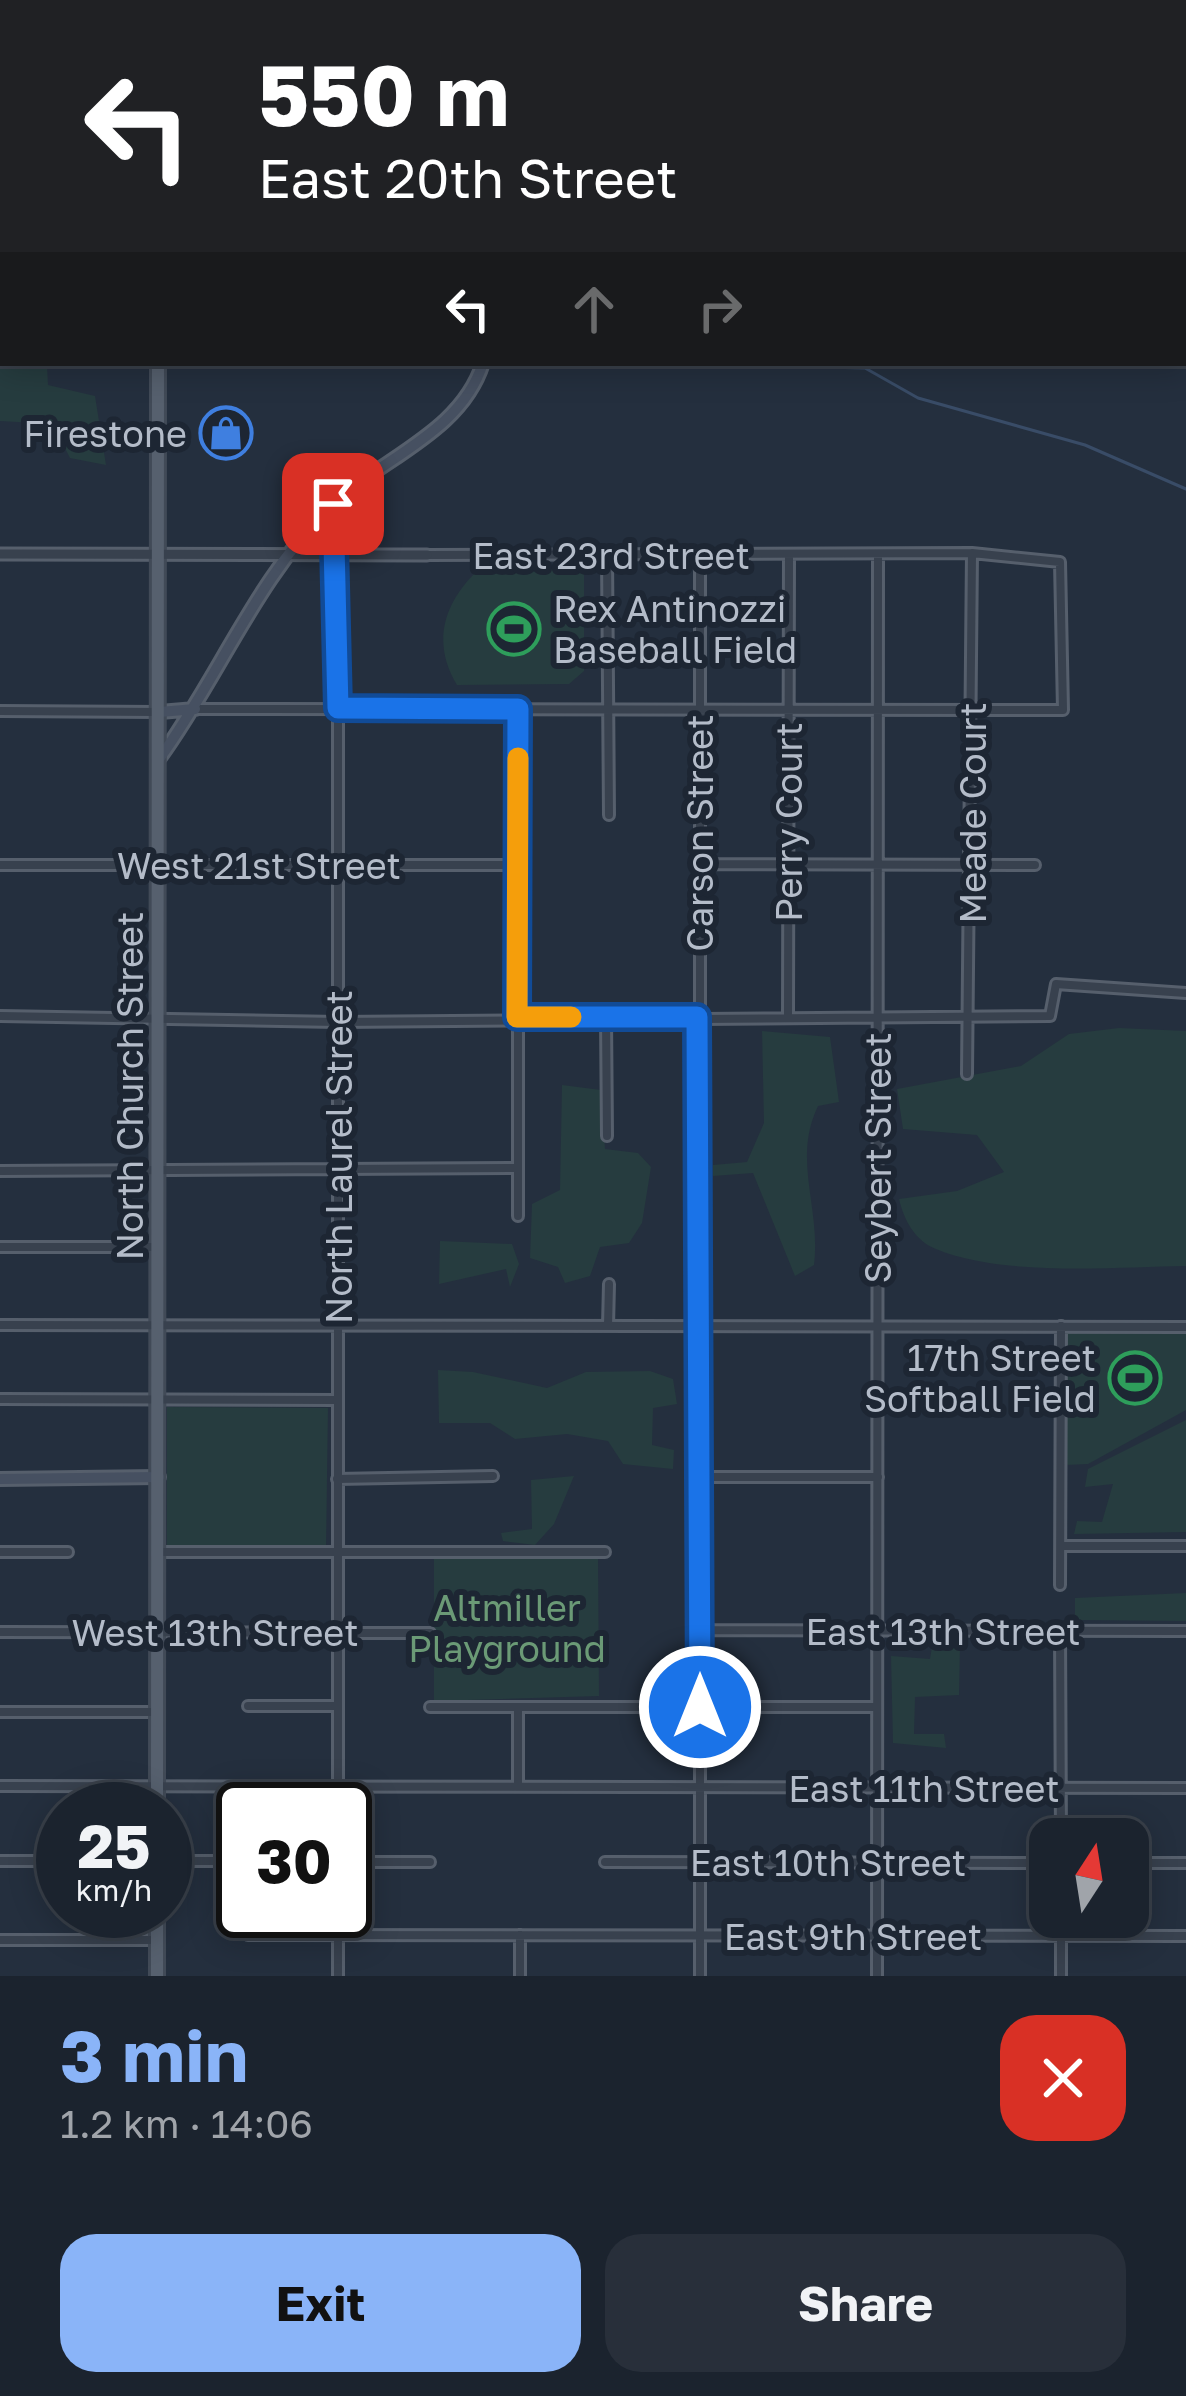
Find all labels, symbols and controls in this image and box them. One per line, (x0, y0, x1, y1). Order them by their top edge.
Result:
text: 550 m (258, 44, 510, 144)
icon: left (60, 48, 216, 204)
text: East 20th Street (258, 145, 678, 210)
icon: left (435, 276, 501, 342)
icon: ahead (561, 276, 627, 342)
icon: right (687, 276, 753, 342)
shop icon: Firestone (198, 405, 254, 461)
place label: Firestone (23, 412, 187, 455)
pin (282, 453, 384, 555)
icon: arrive (300, 471, 366, 537)
street label: East 23rd Street (472, 534, 750, 577)
place label: Rex Antinozzi Baseball Field (553, 587, 797, 671)
sports icon: Rex Antinozzi Baseball Field (486, 601, 542, 657)
street label: Meade Court (951, 702, 994, 924)
street label: Carson Street (678, 714, 721, 952)
street label: Perry Court (767, 722, 810, 922)
street label: West 21st Street (117, 844, 401, 887)
street label: North Church Street (108, 912, 151, 1260)
street label: North Laurel Street (317, 990, 360, 1324)
street label: Seybert Street (856, 1032, 899, 1284)
place label: 17th Street Softball Field (864, 1336, 1096, 1420)
sports icon: 17th Street Softball Field (1107, 1350, 1163, 1406)
park label: Altmiller Playground (408, 1586, 606, 1670)
street label: East 13th Street (805, 1610, 1081, 1653)
street label: West 13th Street (71, 1611, 359, 1654)
position arrow (637, 1644, 763, 1770)
street label: East 11th Street (788, 1767, 1060, 1810)
speed limit sign: 30 (216, 1782, 372, 1938)
text: 25 (77, 1809, 151, 1881)
north arrow (1029, 1818, 1149, 1938)
map controls (1029, 1818, 1149, 1938)
street label: East 10th Street (690, 1841, 966, 1884)
text: km/h (76, 1872, 152, 1908)
street label: East 9th Street (724, 1915, 982, 1958)
text: 3 min (60, 2011, 248, 2098)
button: close (1000, 2015, 1126, 2141)
text: 1.2 km · 14:06 (60, 2100, 313, 2147)
button: Exit (60, 2234, 581, 2372)
button: Share (605, 2234, 1126, 2372)

